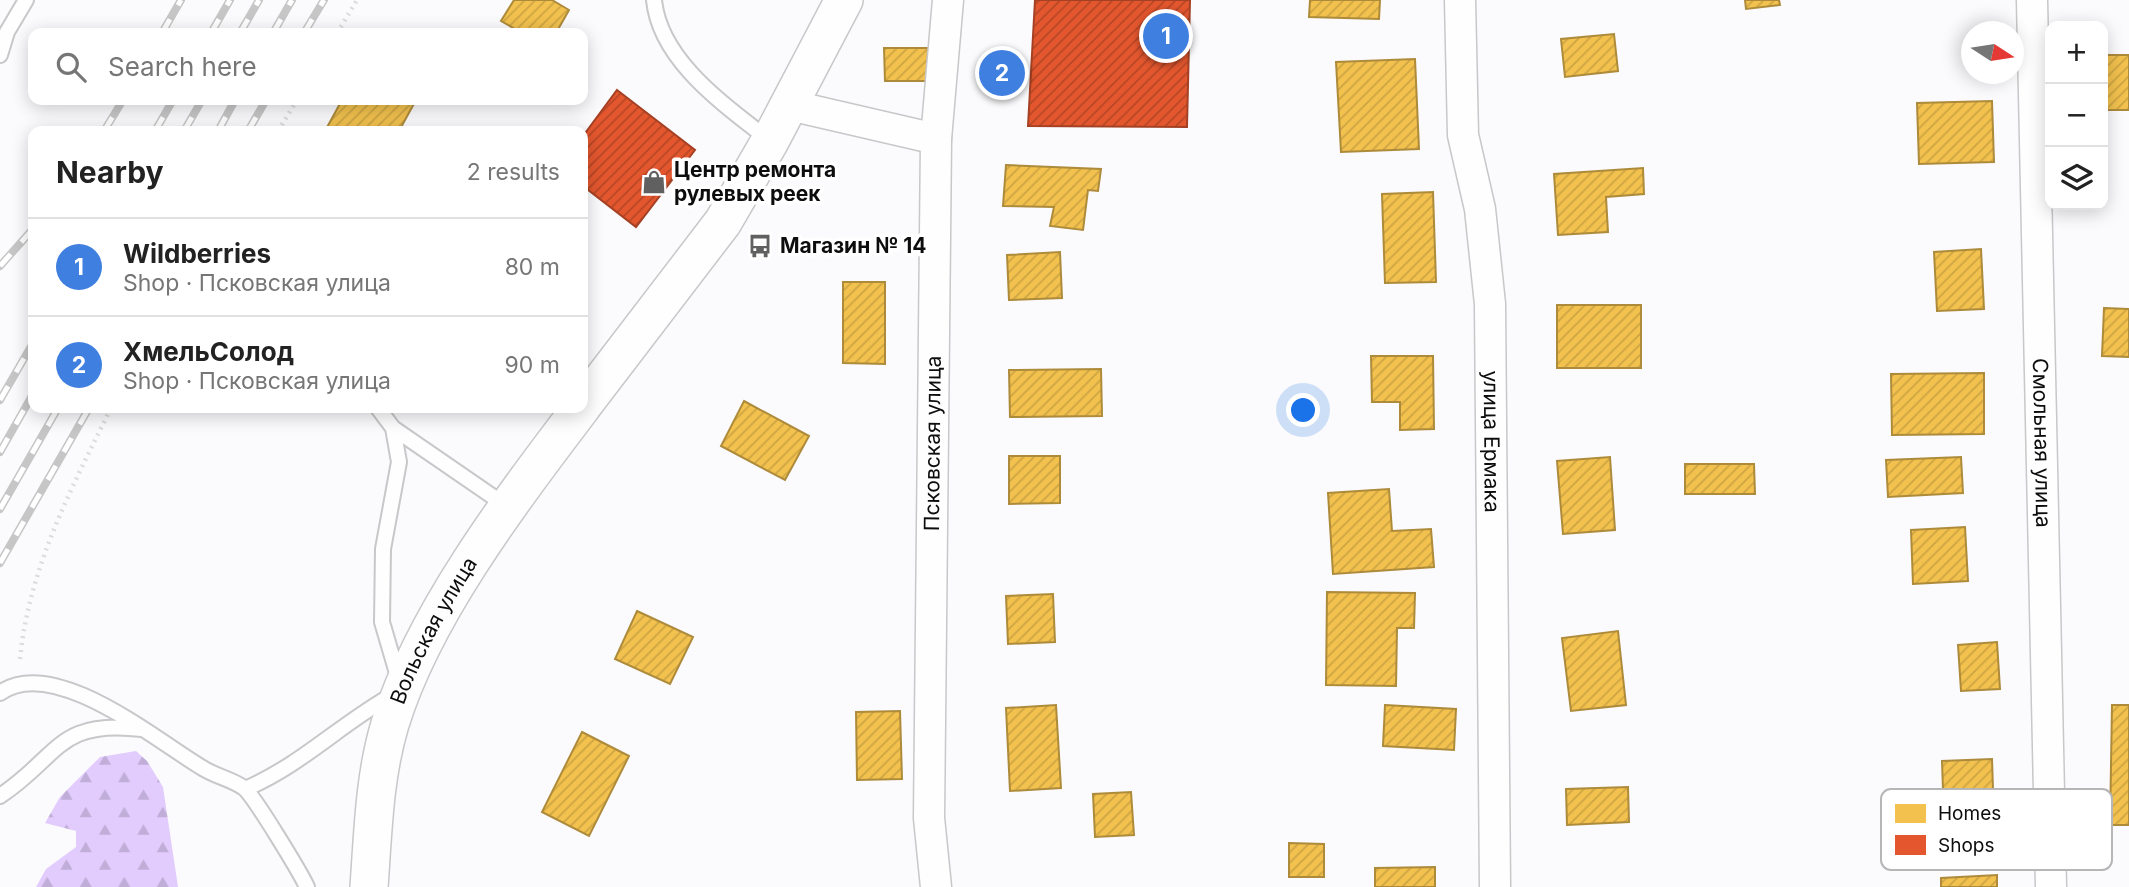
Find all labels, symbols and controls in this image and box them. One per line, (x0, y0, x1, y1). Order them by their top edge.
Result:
pin: 1 (1143, 10, 1189, 62)
north arrow (1961, 21, 2024, 84)
map controls (2045, 21, 2108, 210)
button: + (2045, 21, 2108, 84)
search box (28, 28, 588, 105)
pin: 2 (979, 47, 1025, 99)
icon: search (52, 48, 90, 86)
text: Search here (108, 51, 257, 82)
button: − (2045, 84, 2108, 147)
button: layers (2045, 147, 2108, 210)
text: Nearby (56, 154, 164, 190)
place label: Центр ремонта рулевых реек (674, 157, 836, 206)
text: 2 results (467, 158, 560, 186)
shop icon: Центр ремонта рулевых реек (640, 168, 668, 196)
bus stop icon: Магазин № 14 (746, 232, 774, 260)
place label: Магазин № 14 (780, 233, 927, 258)
text: Wildberries (123, 238, 271, 269)
text: 1 (74, 253, 84, 281)
text: 80 m (505, 253, 560, 281)
text: Shop · Псковская улица (123, 269, 391, 297)
text: ХмельСолод (123, 336, 294, 367)
text: 2 (72, 351, 86, 379)
text: 90 m (505, 351, 560, 379)
street label: Псковская улица (919, 356, 946, 531)
street label: Смольная улица (2028, 358, 2056, 528)
text: Shop · Псковская улица (123, 367, 391, 395)
street label: улица Ермака (1479, 370, 1505, 513)
your location (1286, 393, 1320, 427)
street label: Вольская улица (385, 552, 482, 707)
legend (1881, 789, 2112, 870)
text: Homes (1938, 802, 2001, 825)
text: Shops (1938, 834, 1994, 857)

